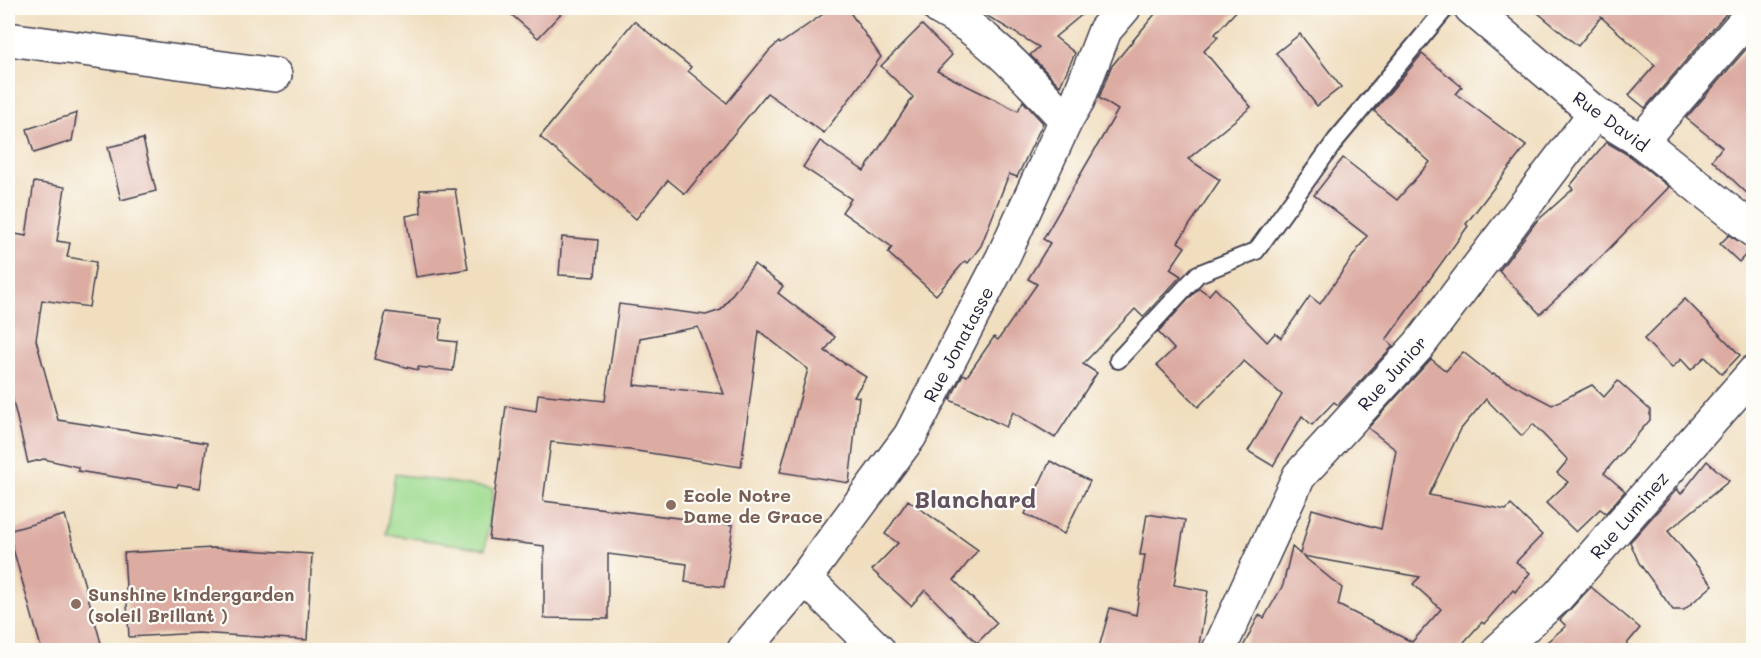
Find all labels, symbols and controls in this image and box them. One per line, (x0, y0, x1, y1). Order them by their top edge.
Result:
street label: Rue David (1568, 85, 1654, 157)
street label: Rue Jonatasse (917, 282, 999, 406)
street label: Rue Junior (1352, 330, 1432, 416)
street label: Rue Luminez (1584, 466, 1674, 564)
place label: Ecole Notre Dame de Grace (683, 483, 823, 528)
district label: Blanchard (914, 483, 1036, 514)
marker: Ecole Notre Dame de Grace (664, 498, 678, 512)
place label: Sunshine kindergarden (soleil Brillant ) (88, 582, 294, 627)
marker: Sunshine kindergarden (soleil Brillant ) (69, 597, 83, 611)

